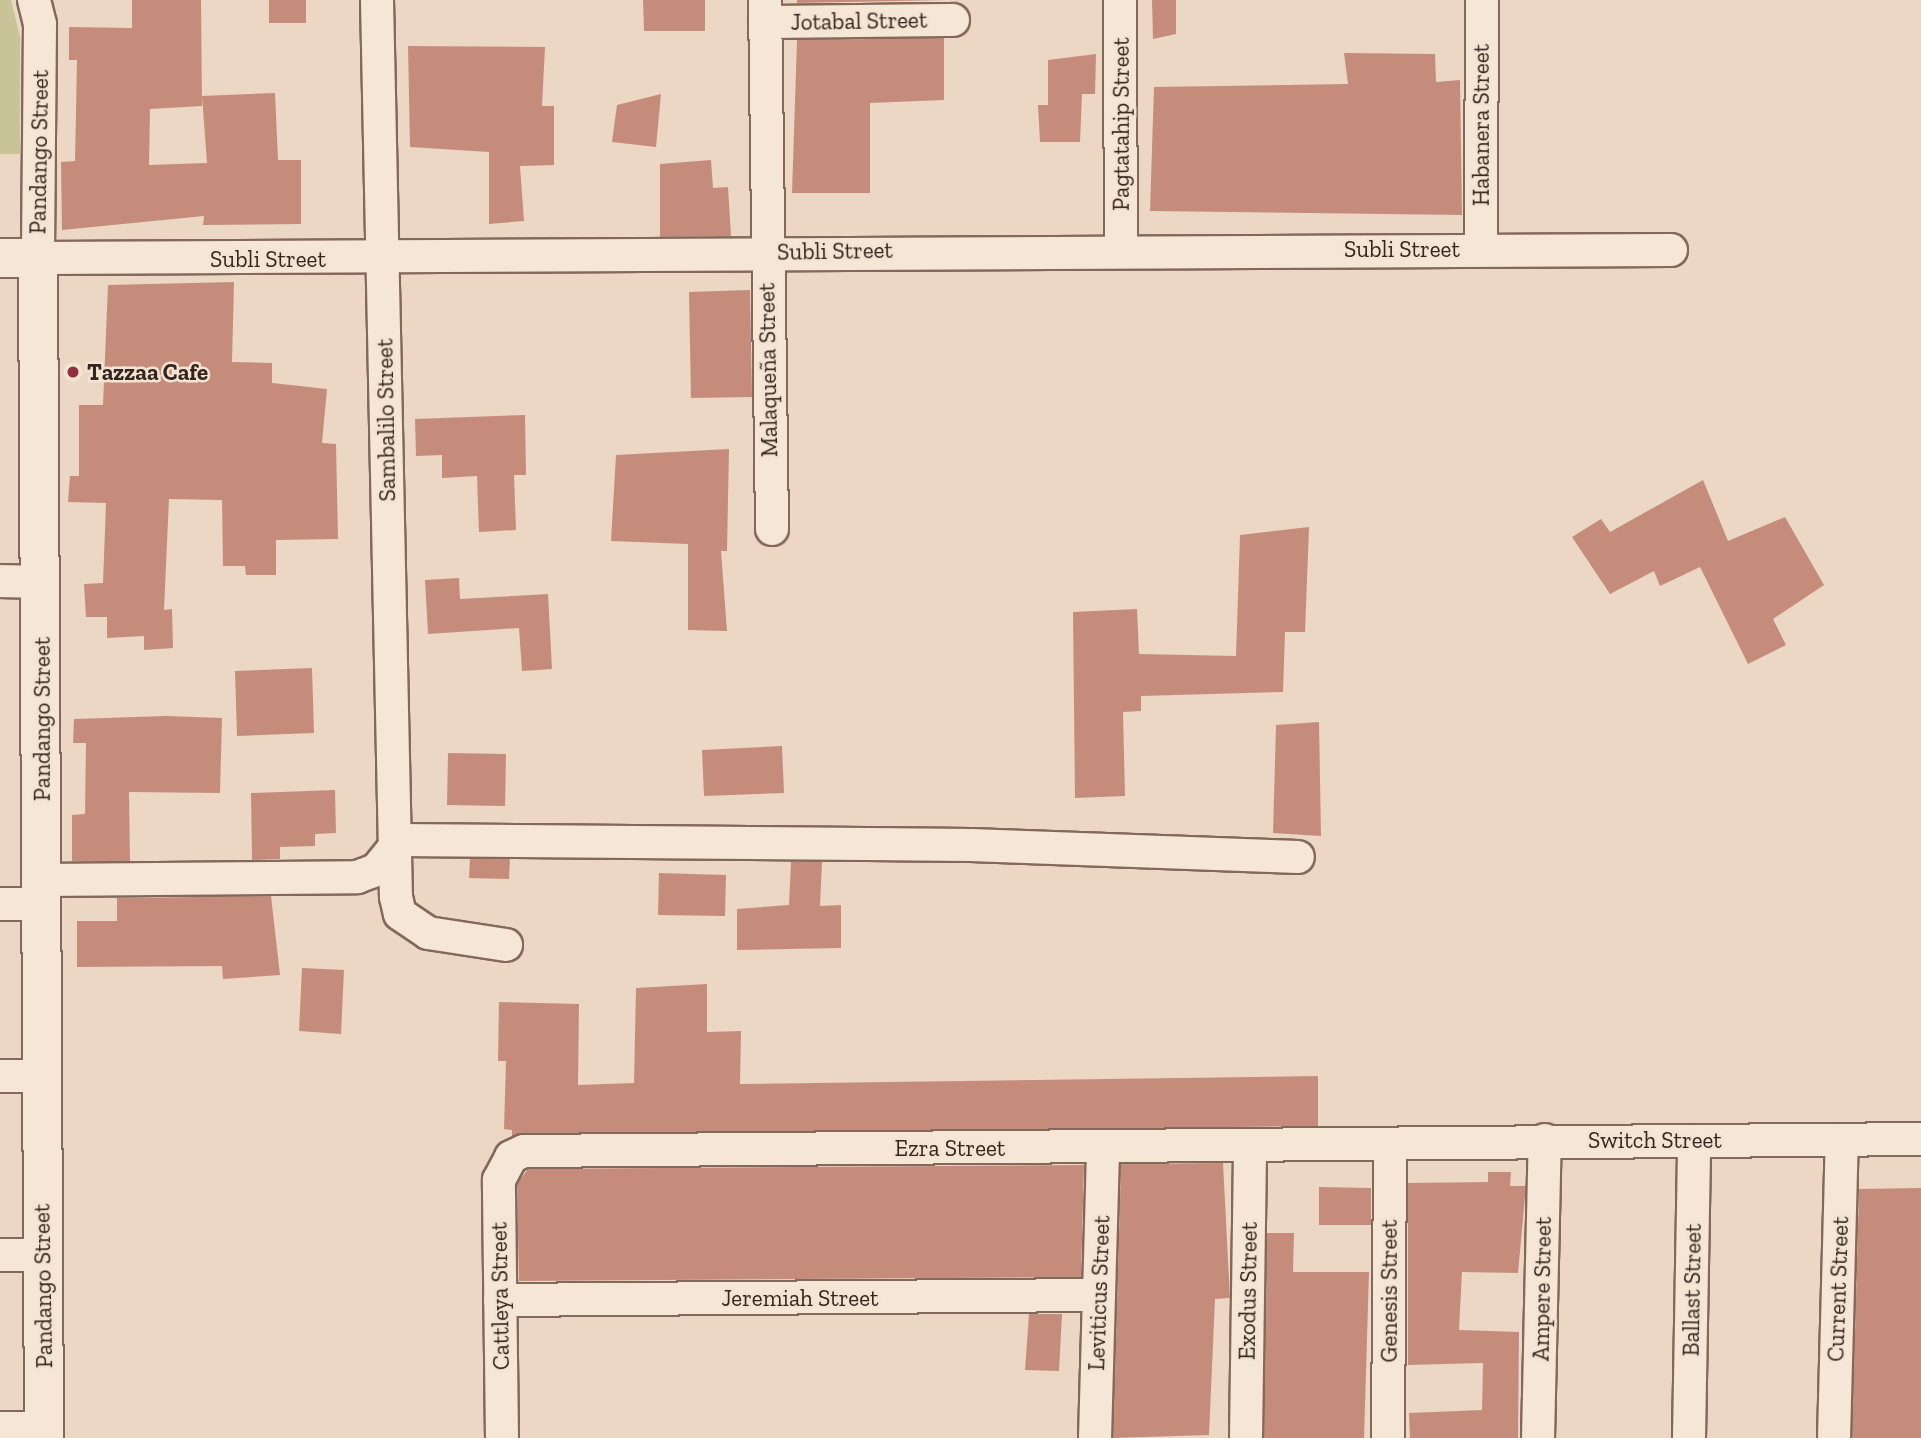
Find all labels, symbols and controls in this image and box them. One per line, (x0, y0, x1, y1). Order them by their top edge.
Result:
street label: Jotabal Street (790, 6, 928, 36)
street label: Pagtatahip Street (1107, 37, 1135, 211)
street label: Habanera Street (1467, 44, 1495, 206)
street label: Pandango Street (24, 70, 54, 234)
street label: Subli Street (1344, 235, 1460, 263)
street label: Subli Street (777, 236, 893, 266)
street label: Subli Street (210, 245, 326, 273)
street label: Malaqueña Street (753, 283, 783, 457)
street label: Sambalilo Street (371, 338, 401, 502)
place label: Tazzaa Cafe (87, 358, 208, 386)
marker: Tazzaa Cafe (65, 364, 81, 380)
street label: Pandango Street (28, 637, 56, 801)
street label: Switch Street (1588, 1126, 1722, 1154)
street label: Ezra Street (895, 1134, 1005, 1162)
street label: Pandango Street (28, 1204, 58, 1368)
street label: Leviticus Street (1082, 1215, 1116, 1371)
street label: Current Street (1822, 1216, 1854, 1362)
street label: Ampere Street (1527, 1217, 1557, 1361)
street label: Genesis Street (1375, 1219, 1403, 1363)
street label: Cattleya Street (485, 1222, 515, 1370)
street label: Exodus Street (1233, 1222, 1263, 1360)
street label: Ballast Street (1677, 1223, 1707, 1357)
street label: Jeremiah Street (721, 1284, 879, 1312)

